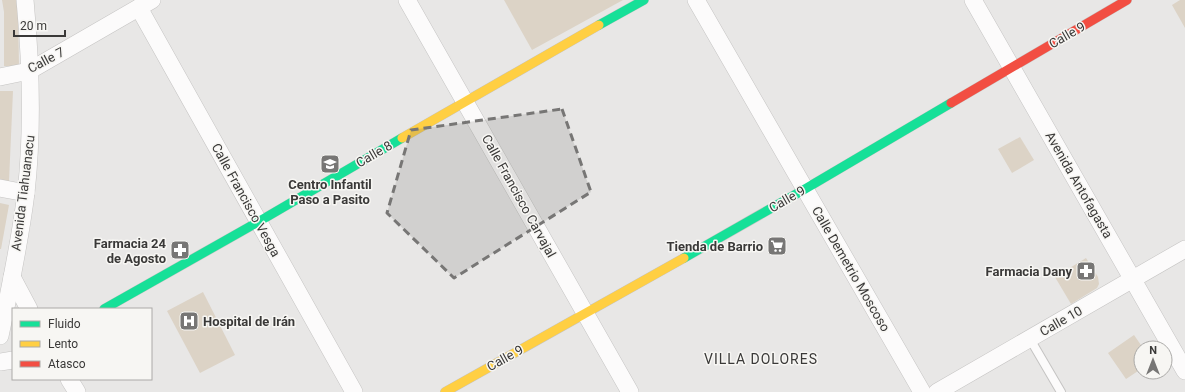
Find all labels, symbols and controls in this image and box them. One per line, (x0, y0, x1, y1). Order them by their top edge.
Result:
scale bar (14, 12, 65, 38)
text: 20 m (20, 19, 47, 33)
street label: Calle 9 (1046, 19, 1088, 51)
street label: Calle 7 (25, 44, 67, 76)
street label: Avenida Antofagasta (1042, 129, 1116, 241)
street label: Calle Francisco Carvajal (479, 132, 559, 260)
street label: Avenida Tiahuanacu (8, 134, 38, 252)
street label: Calle 8 (353, 138, 395, 170)
street label: Calle Francisco Vesga (209, 141, 283, 259)
school or university icon: Centro Infantil Paso a Pasito (319, 153, 341, 175)
place label: Centro Infantil Paso a Pasito (288, 177, 372, 207)
street label: Calle 9 (766, 183, 808, 215)
street label: Calle Demetrio Moscoso (809, 204, 893, 334)
supermarket icon: Tienda de Barrio (766, 235, 788, 257)
place label: Farmacia 24 de Agosto (94, 236, 167, 266)
pharmacy icon: Farmacia 24 de Agosto (169, 239, 191, 261)
place label: Tienda de Barrio (667, 239, 763, 254)
pharmacy icon: Farmacia Dany (1075, 260, 1097, 282)
place label: Farmacia Dany (986, 264, 1072, 279)
street label: Calle 10 (1037, 303, 1085, 339)
legend (12, 308, 152, 380)
hospital icon: Hospital de Irán (178, 310, 200, 332)
place label: Hospital de Irán (203, 314, 295, 329)
text: Fluido (48, 317, 81, 331)
text: Lento (48, 337, 78, 351)
north arrow (1133, 340, 1173, 380)
street label: Calle 9 (484, 342, 526, 374)
text: N (1149, 344, 1157, 357)
district label: VILLA DOLORES (704, 351, 818, 367)
text: Atasco (48, 357, 86, 371)

